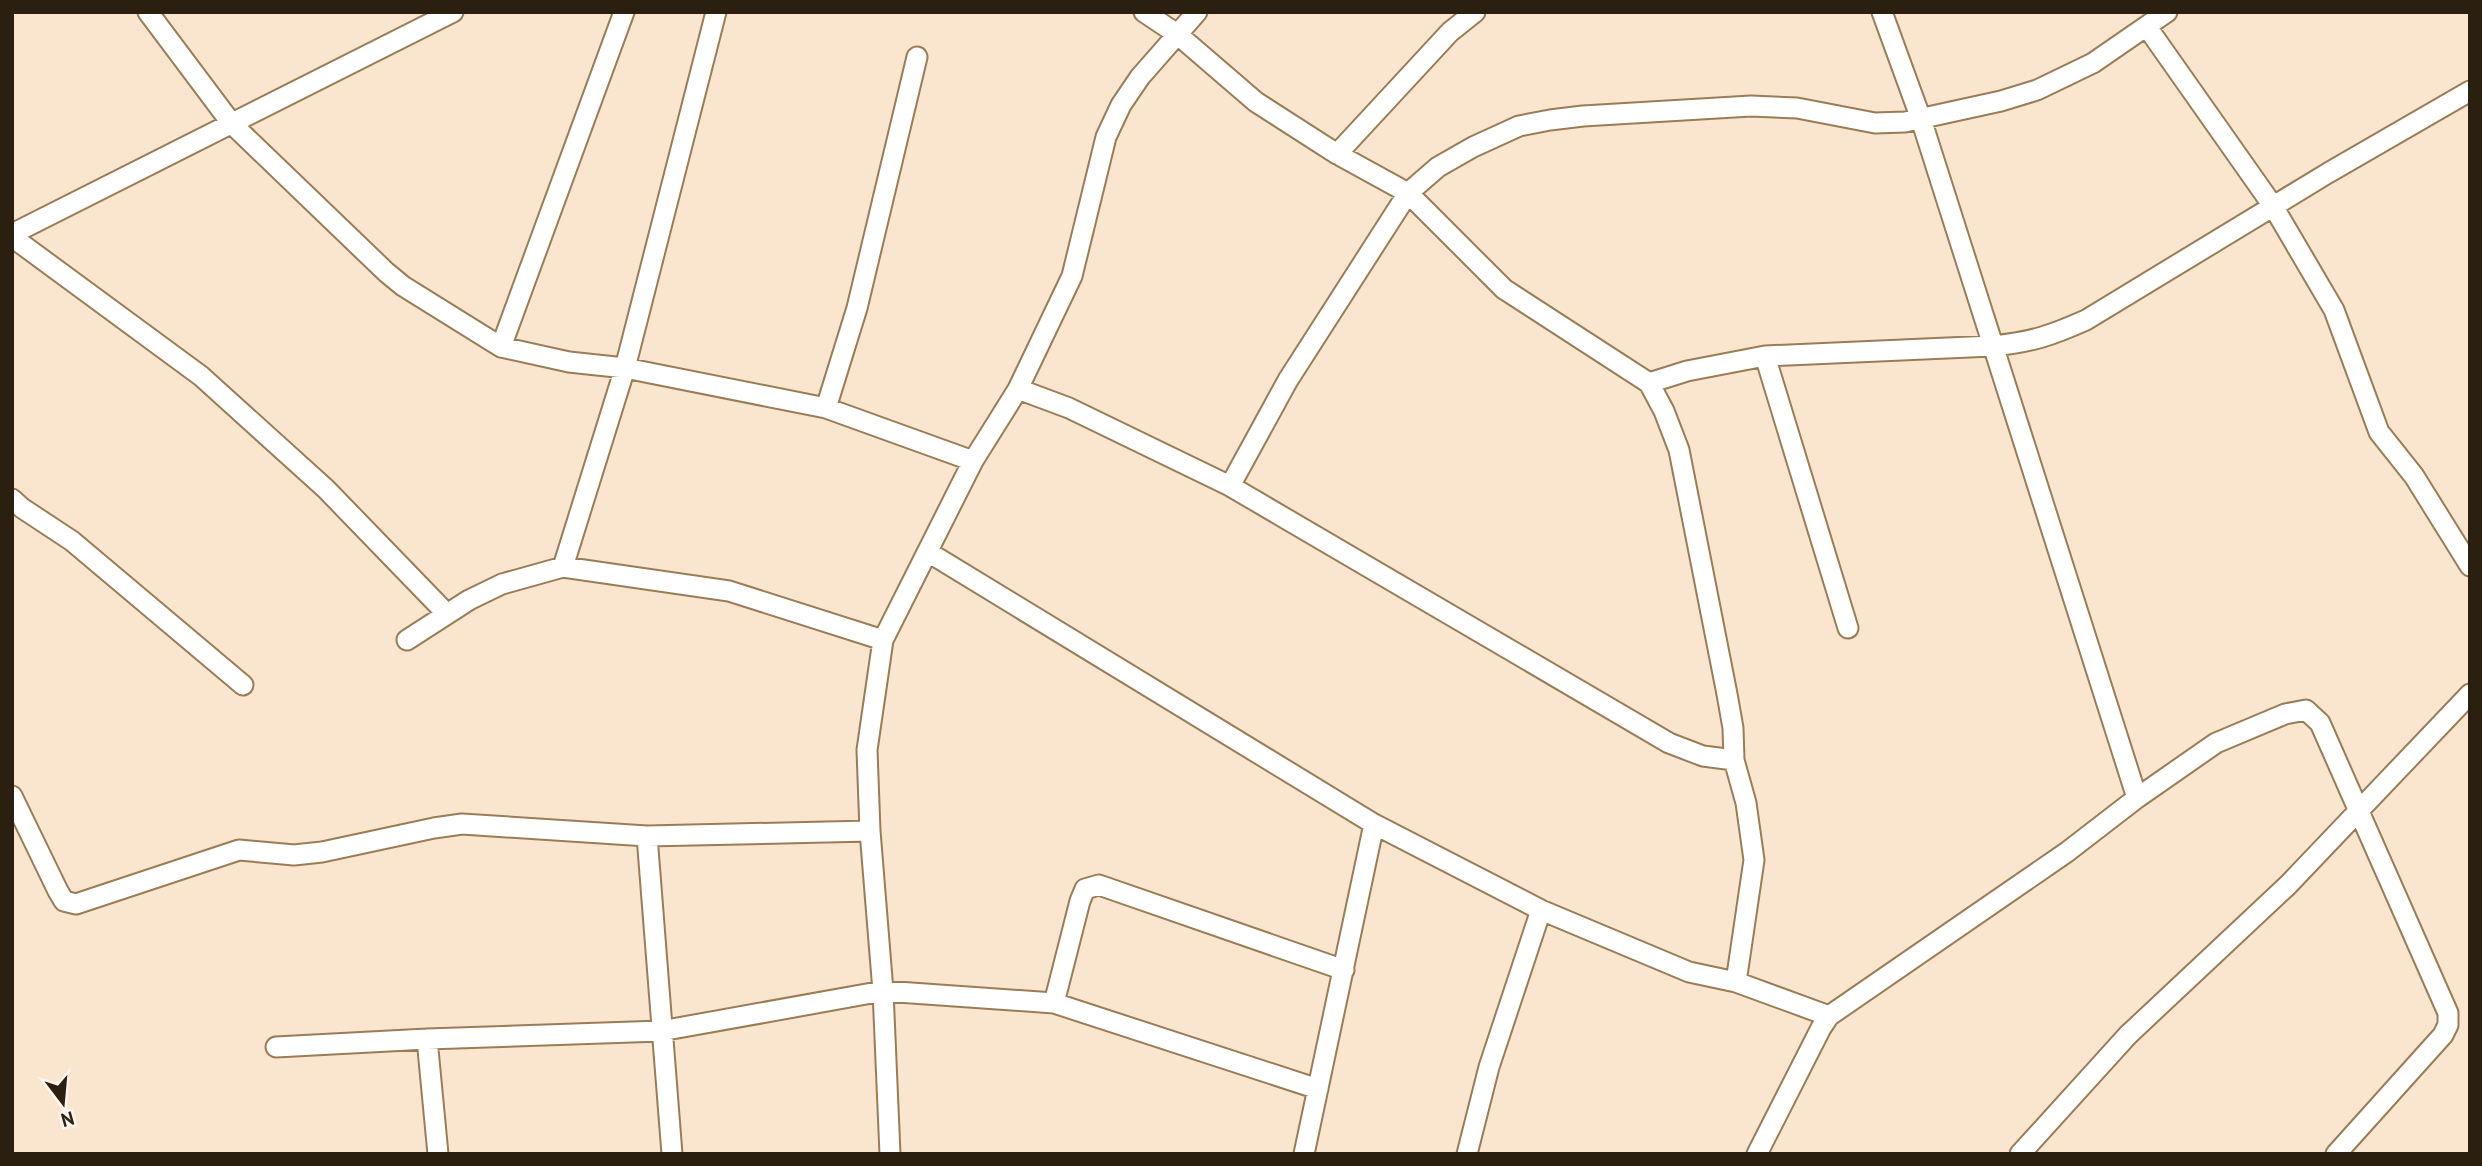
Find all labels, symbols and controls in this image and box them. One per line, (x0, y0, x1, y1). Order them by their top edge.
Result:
north arrow (28, 1068, 98, 1138)
text: N (58, 1106, 77, 1133)

